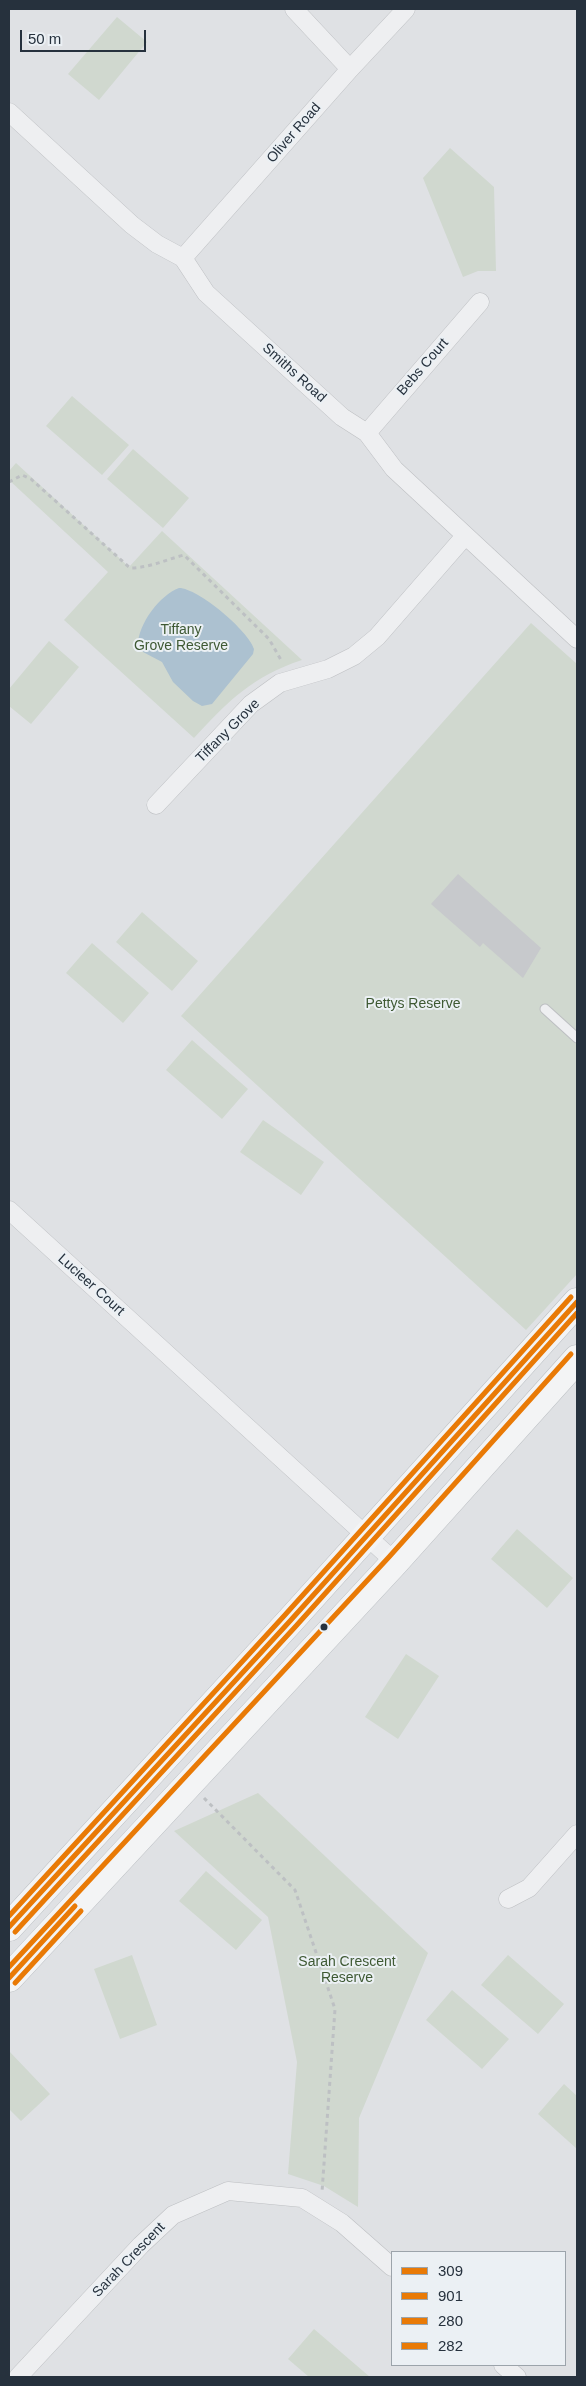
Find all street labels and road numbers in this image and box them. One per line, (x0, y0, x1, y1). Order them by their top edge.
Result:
street label: Oliver Road (263, 100, 325, 166)
street label: Bebs Court (394, 335, 452, 399)
street label: Smiths Road (259, 340, 329, 406)
street label: Tiffany Grove (193, 696, 263, 766)
street label: Lucieer Court (54, 1251, 128, 1319)
street label: Sarah Crescent (89, 2219, 169, 2301)

